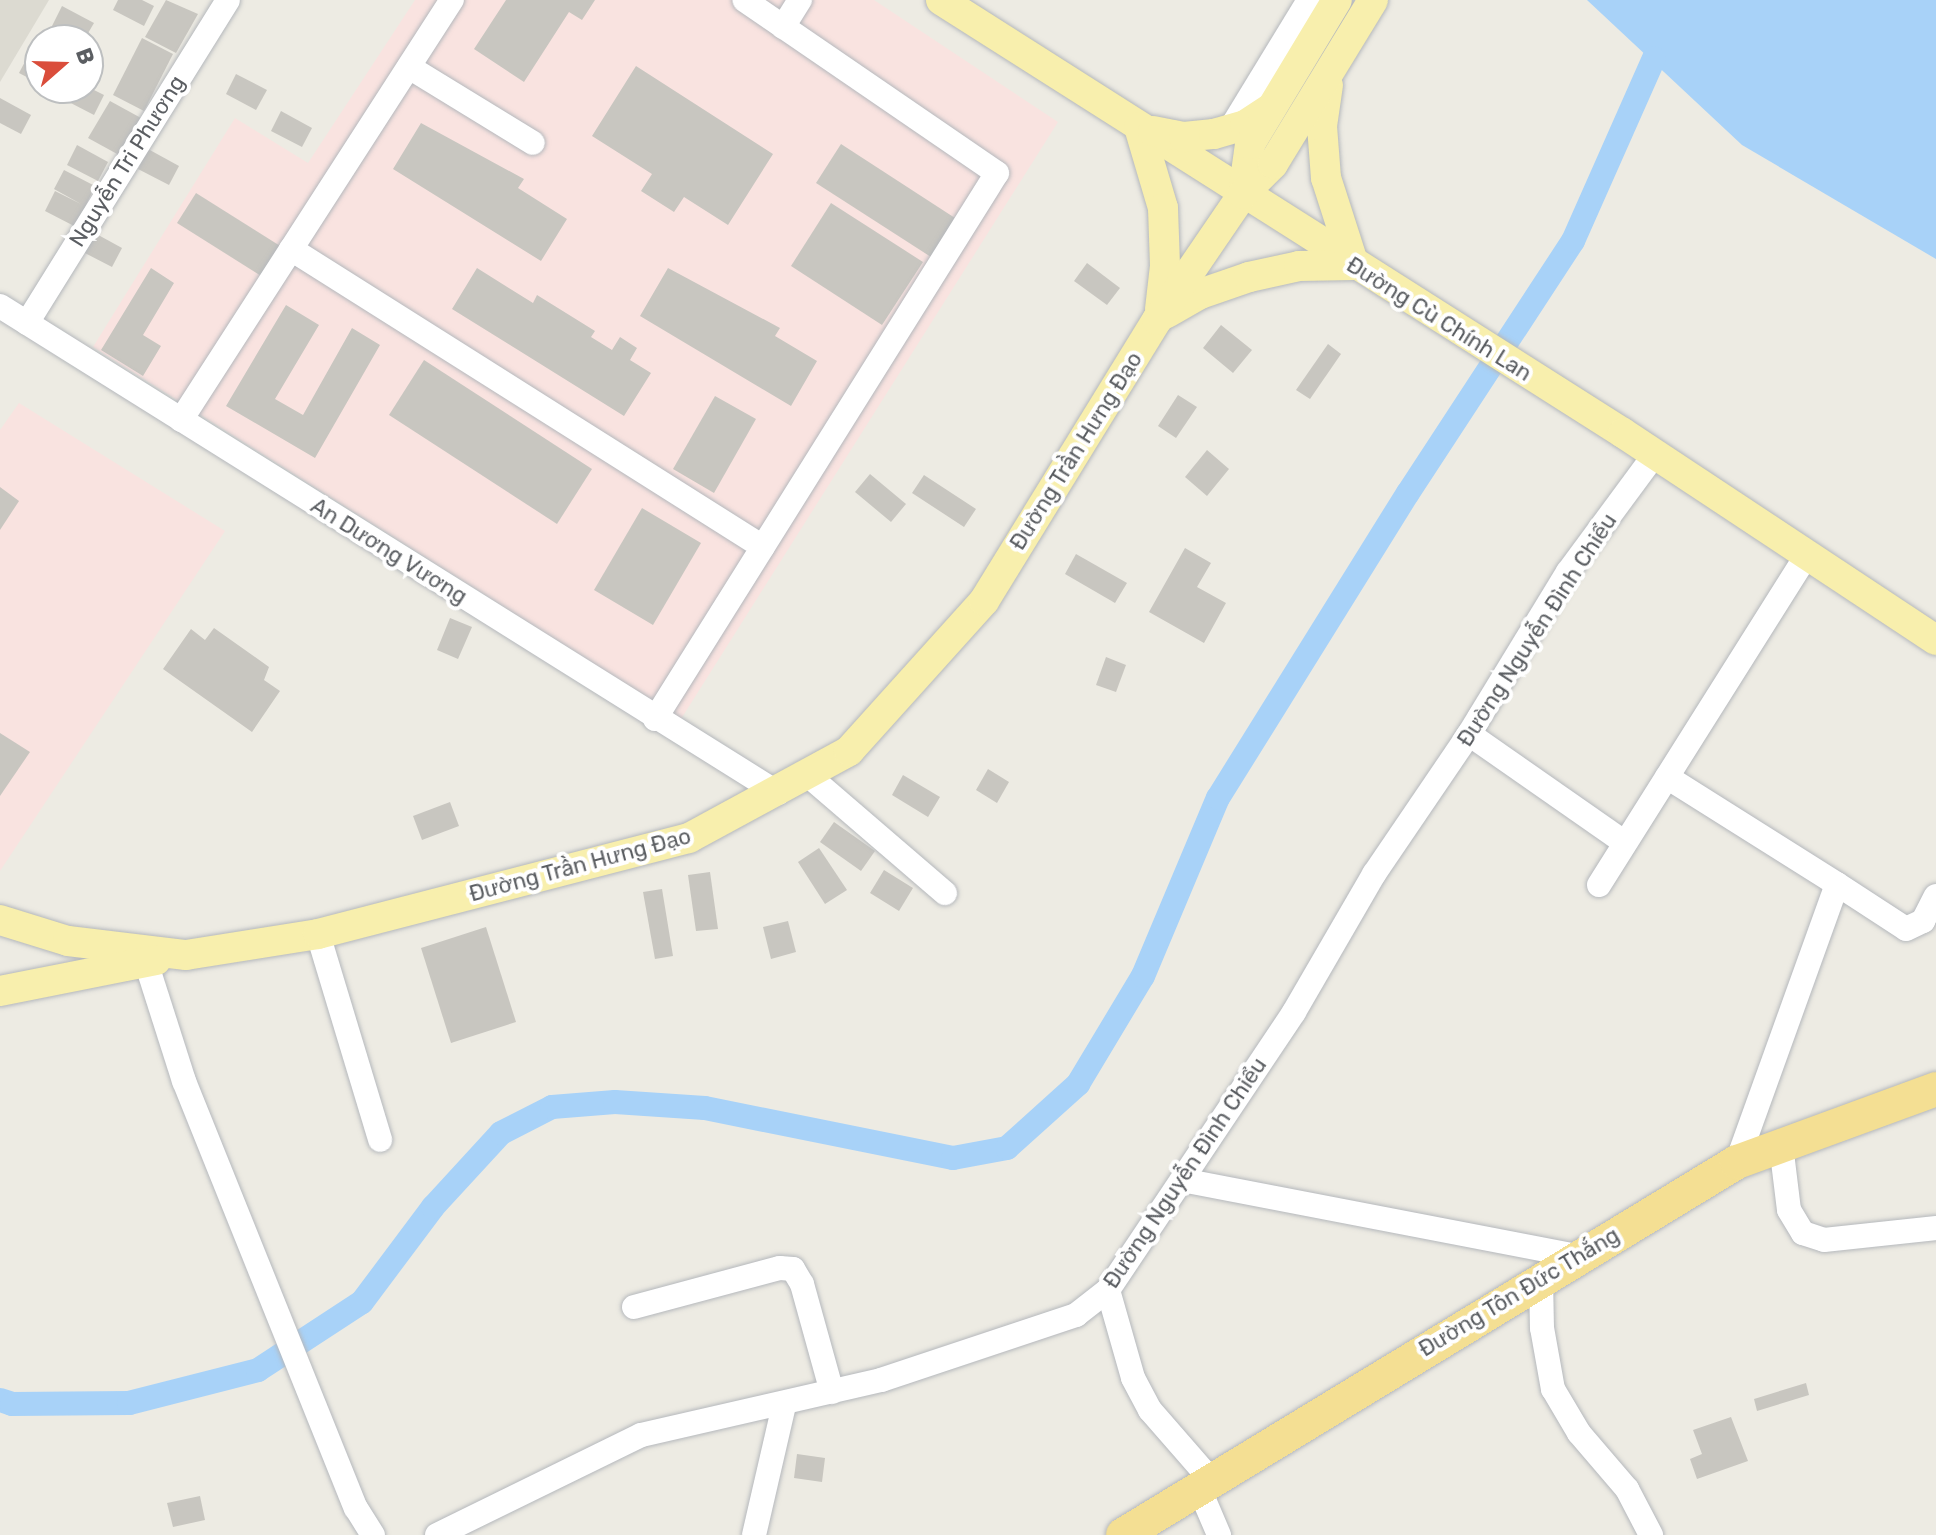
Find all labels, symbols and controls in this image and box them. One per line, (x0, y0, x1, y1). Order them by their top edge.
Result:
north arrow (24, 24, 104, 104)
text: B (70, 44, 100, 68)
street label: Nguyễn Tri Phương (63, 70, 191, 252)
street label: Đường Cù Chính Lan (1342, 251, 1536, 387)
street label: Đường Trần Hưng Đạo (1004, 347, 1148, 555)
street label: An Dương Vương (306, 492, 472, 610)
street label: Đường Nguyễn Đình Chiểu (1452, 509, 1622, 751)
street label: Đường Trần Hưng Đạo (466, 823, 694, 907)
street label: Đường Nguyễn Đình Chiểu (1098, 1053, 1272, 1293)
street label: Đường Tôn Đức Thắng (1414, 1221, 1624, 1363)

